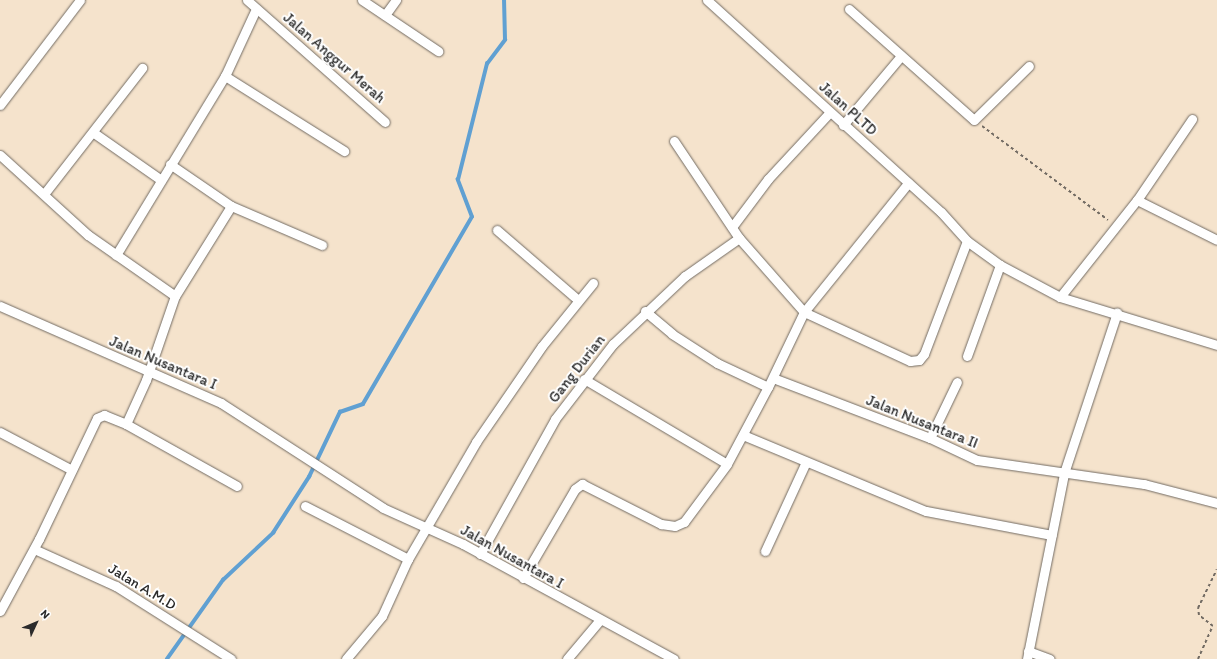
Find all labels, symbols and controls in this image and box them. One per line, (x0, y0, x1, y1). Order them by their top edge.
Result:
street label: Jalan Anggur Merah (280, 9, 388, 107)
street label: Jalan PLTD (815, 78, 881, 140)
street label: Gang Durian (545, 331, 609, 407)
street label: Jalan Nusantara I (107, 332, 219, 394)
street label: Jalan Nusantara II (864, 391, 980, 453)
street label: Jalan Nusantara I (458, 521, 566, 593)
street label: Jalan A.M.D (105, 560, 179, 614)
north arrow (16, 603, 56, 643)
text: N (38, 607, 52, 622)

